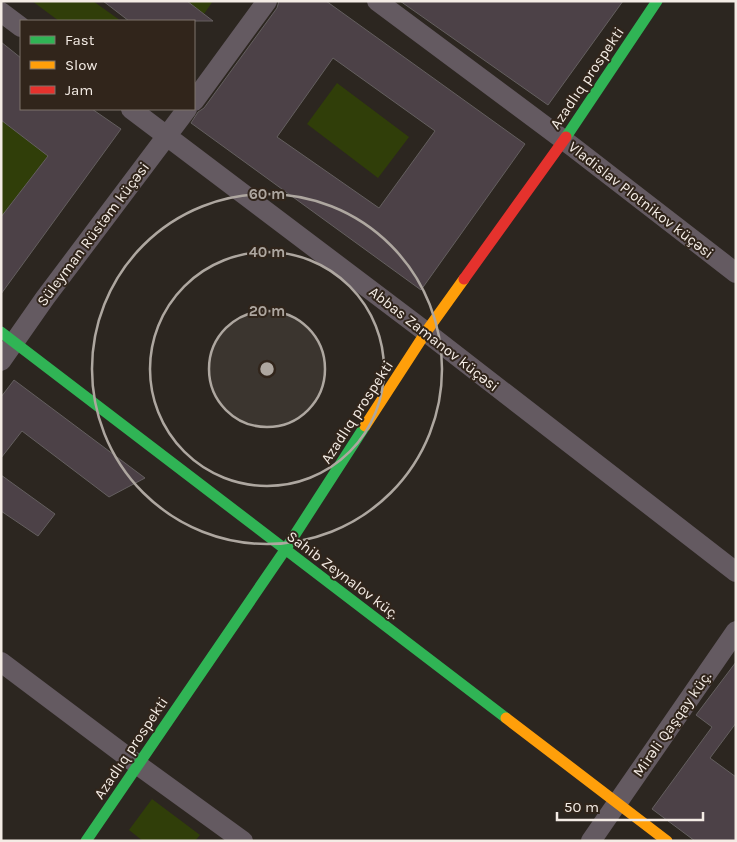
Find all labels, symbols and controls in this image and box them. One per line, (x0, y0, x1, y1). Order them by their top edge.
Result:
legend (20, 20, 195, 110)
street label: Azadlıq prospekti (546, 24, 628, 132)
text: Fast (65, 31, 95, 49)
text: Slow (65, 56, 97, 74)
text: Jam (65, 81, 93, 99)
street label: Vladislav Plotnikov küçəsi (565, 138, 717, 262)
street label: Süleyman Rüstəm küçəsi (33, 158, 153, 310)
text: 60 m (249, 185, 285, 203)
text: 40 m (249, 243, 285, 261)
street label: Abbas Zamanov küçəsi (365, 283, 503, 395)
text: 20 m (249, 302, 285, 320)
street label: Azadlıq prospekti (317, 357, 397, 467)
centre of rings (258, 360, 276, 378)
street label: Sahib Zeynalov küç. (283, 527, 403, 623)
street label: Mirəli Qaşqay küç. (629, 668, 715, 780)
street label: Azadlıq prospekti (90, 694, 172, 802)
scale bar (557, 790, 703, 822)
text: 50 m (564, 798, 599, 816)

